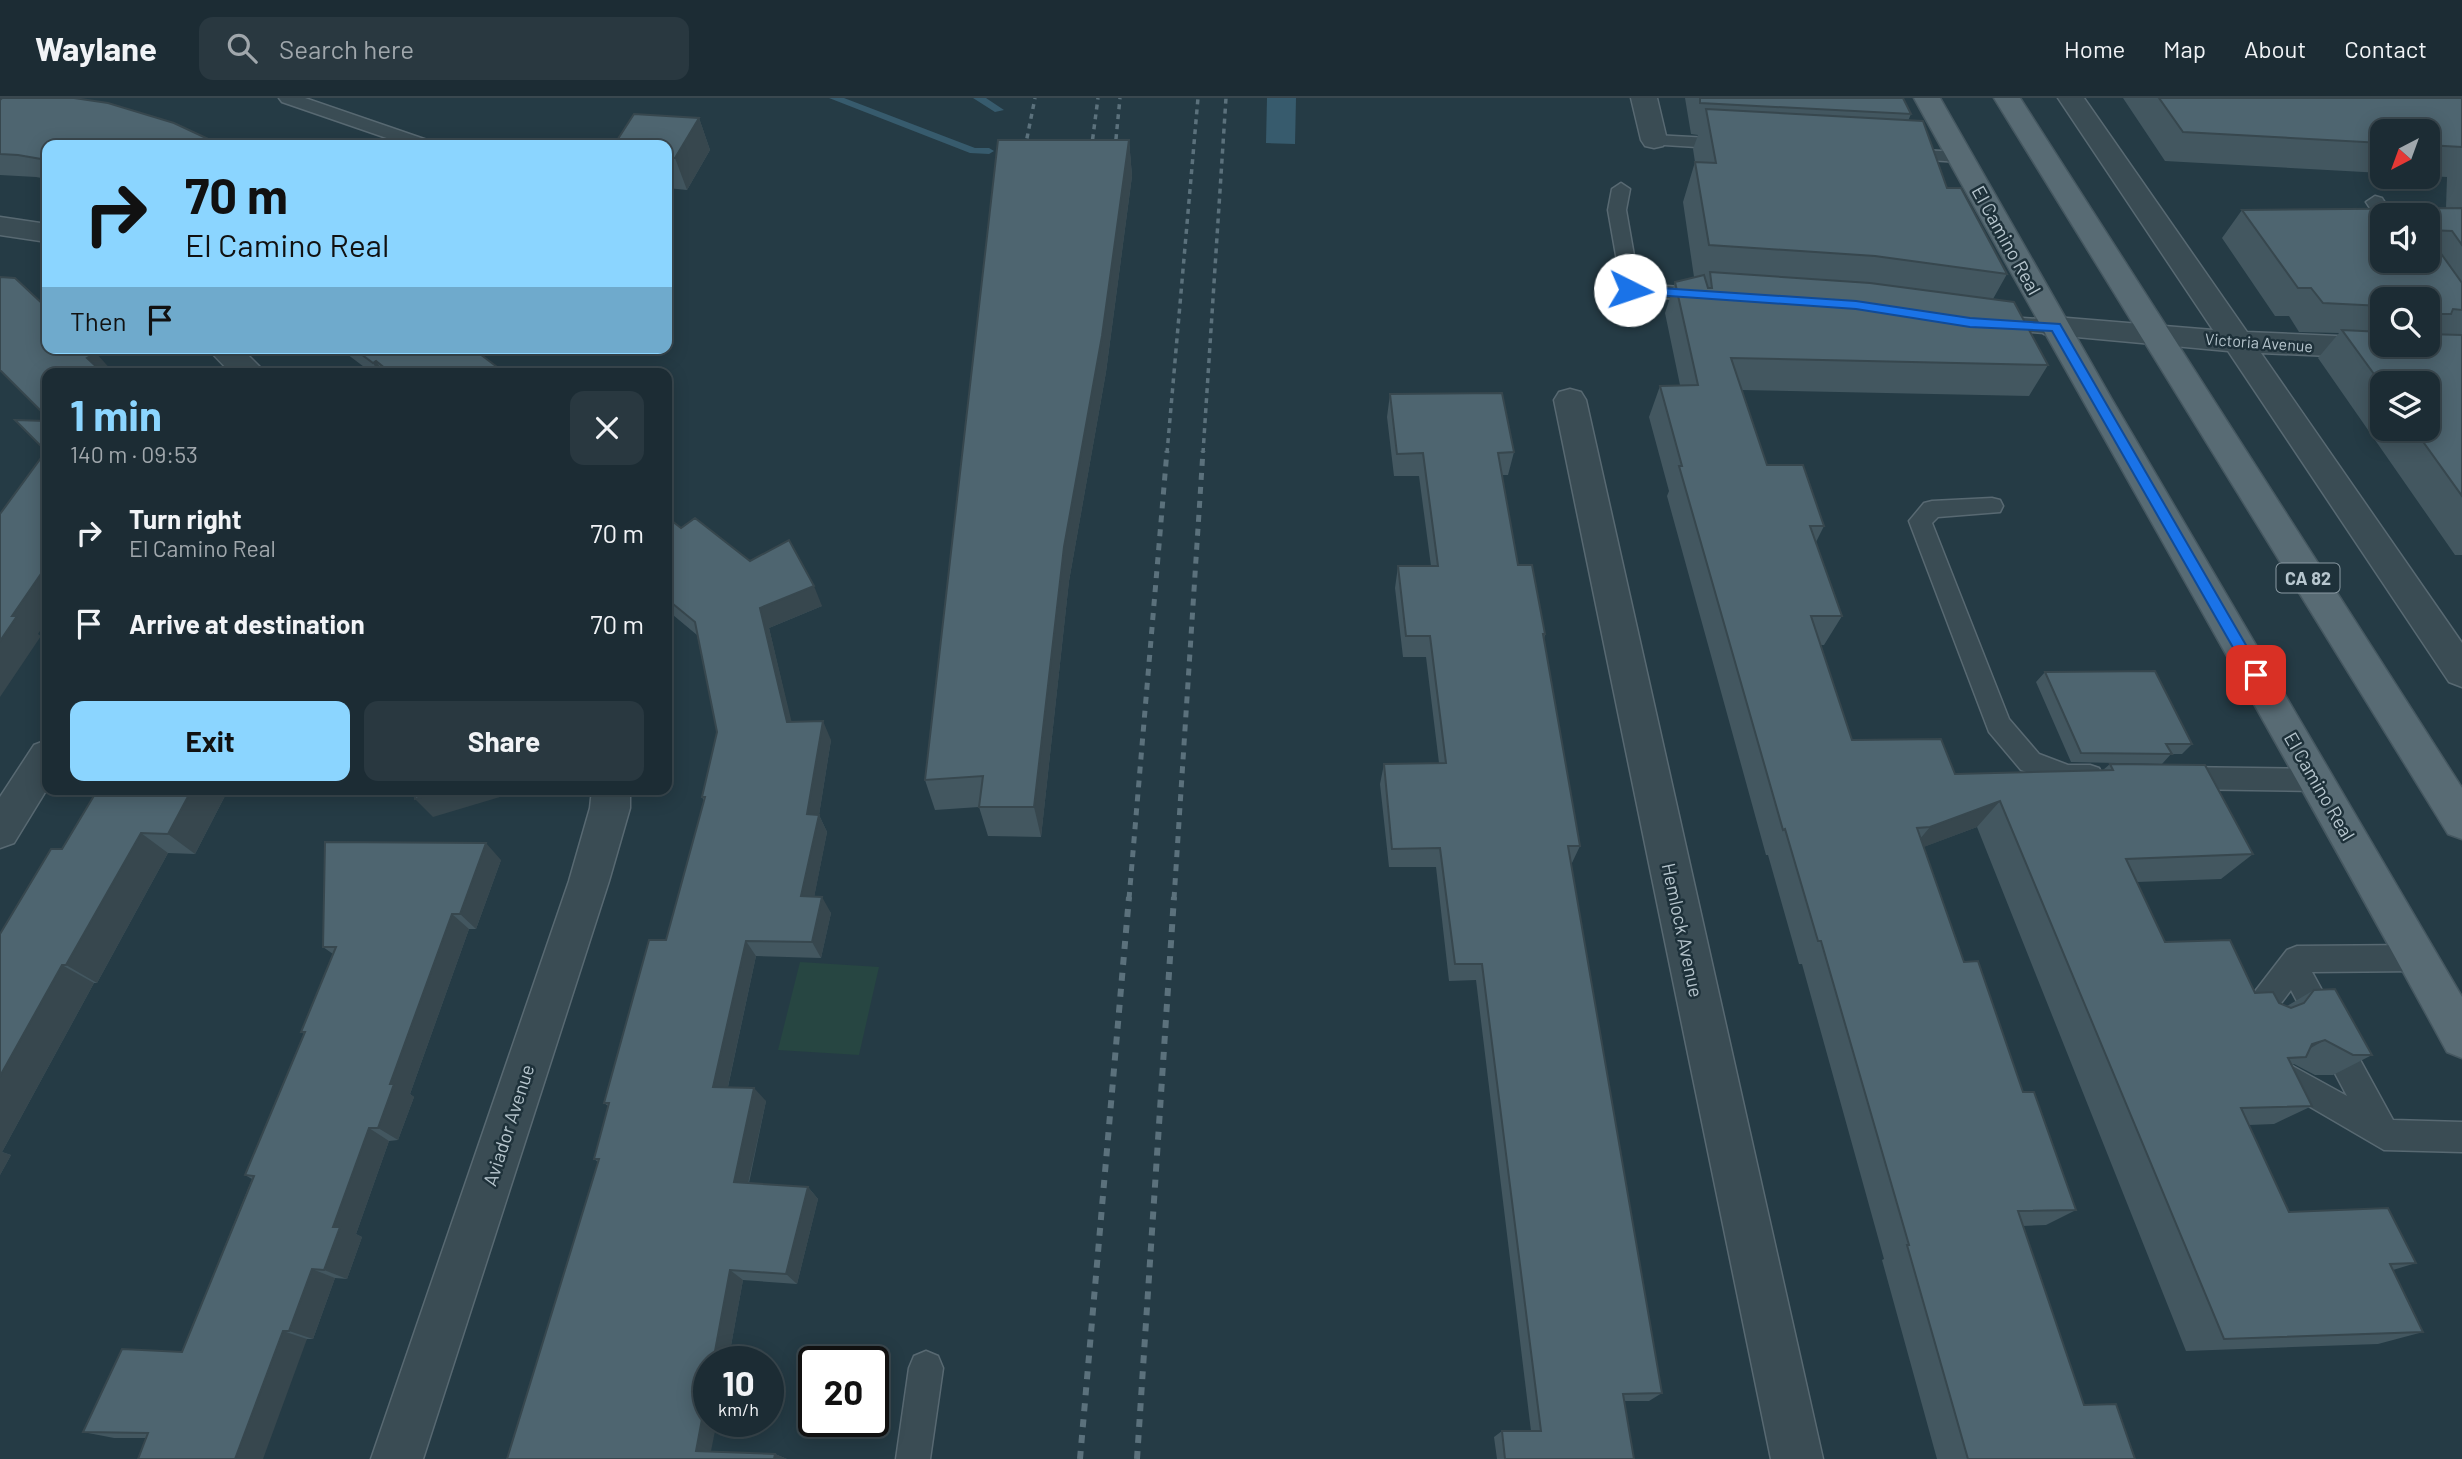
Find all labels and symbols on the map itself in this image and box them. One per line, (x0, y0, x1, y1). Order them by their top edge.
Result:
north arrow (2370, 119, 2440, 189)
street label: El Camino Real (1968, 181, 2046, 299)
position arrow (1593, 253, 1667, 327)
street label: Victoria Avenue (2204, 329, 2314, 355)
road number: CA 82 (2276, 564, 2340, 592)
pin (2226, 645, 2286, 705)
street label: El Camino Real (2280, 728, 2360, 844)
street label: Hemlock Avenue (1658, 861, 1708, 999)
street label: Aviador Avenue (478, 1061, 538, 1189)
speed limit sign: 20 (798, 1346, 889, 1437)

